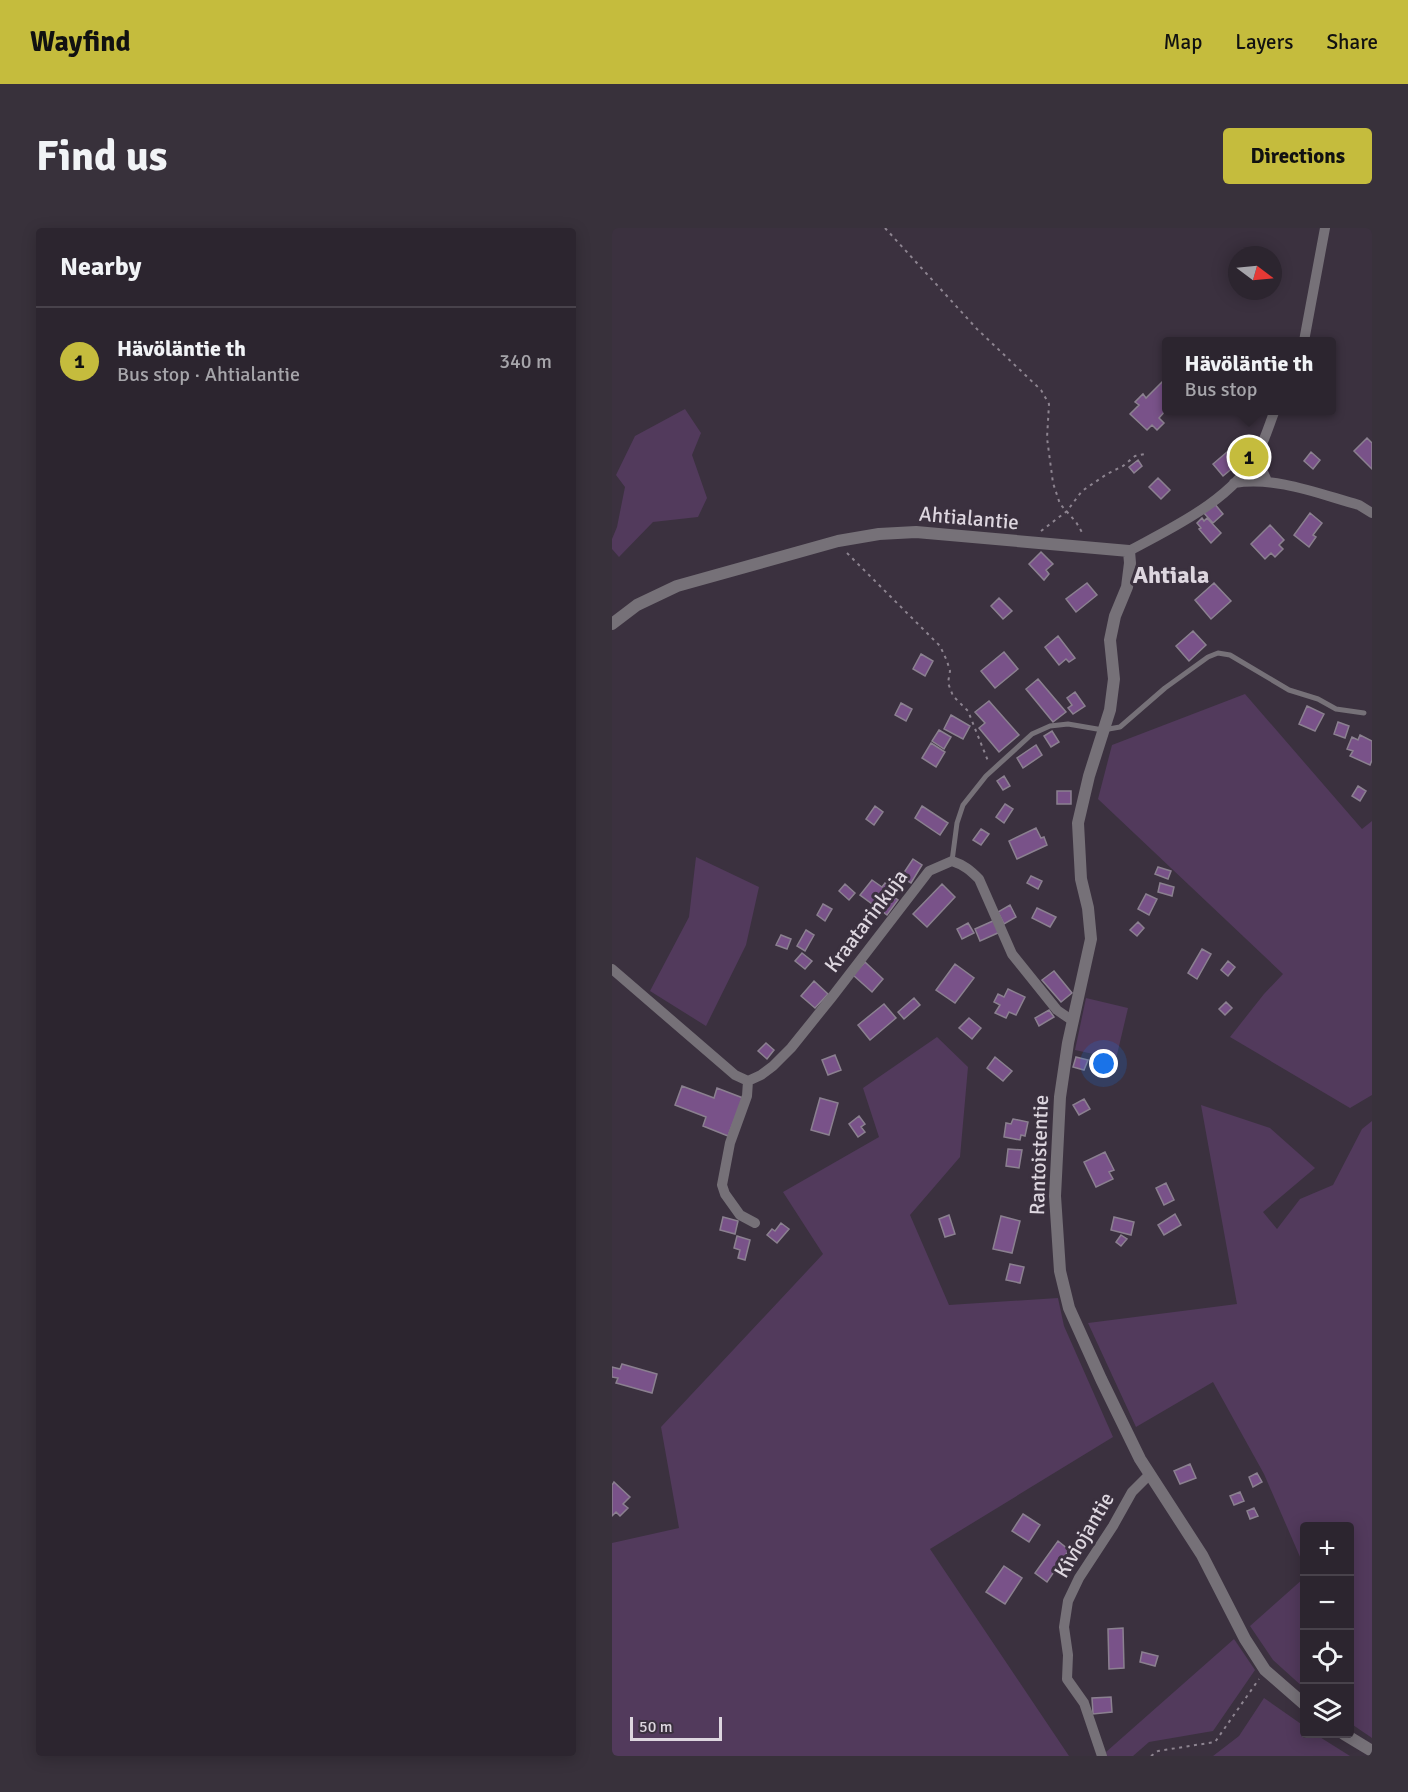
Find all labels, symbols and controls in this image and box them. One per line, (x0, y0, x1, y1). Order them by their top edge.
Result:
text: Wayfind (30, 25, 131, 59)
text: Map (1164, 29, 1202, 55)
text: Layers (1235, 29, 1293, 55)
text: Share (1326, 29, 1378, 55)
button: Directions (1223, 128, 1372, 184)
text: Find us (36, 131, 167, 182)
north arrow (1228, 246, 1282, 300)
text: Nearby (60, 251, 141, 283)
text: Hävöläntie th (117, 335, 246, 362)
popup (1162, 337, 1336, 415)
text: 1 (74, 349, 85, 374)
text: 340 m (499, 349, 552, 374)
text: Hävöläntie th (1185, 350, 1313, 377)
text: Bus stop · Ahtialantie (117, 362, 300, 387)
text: Bus stop (1185, 377, 1257, 402)
pin: 1 (1230, 434, 1268, 480)
street label: Ahtialantie (918, 501, 1020, 535)
district label: Ahtiala (1133, 560, 1209, 590)
street label: Kraatarinkuja (819, 864, 913, 978)
your location (1089, 1049, 1118, 1078)
street label: Rantoistentie (1024, 1094, 1054, 1216)
street label: Kiviojantie (1048, 1487, 1120, 1583)
map controls (1300, 1522, 1354, 1738)
button: + (1300, 1522, 1354, 1576)
button: − (1300, 1576, 1354, 1630)
button: locate (1300, 1630, 1354, 1684)
button: layers (1300, 1684, 1354, 1738)
scale bar (630, 1714, 722, 1742)
text: 50 m (639, 1717, 673, 1737)

